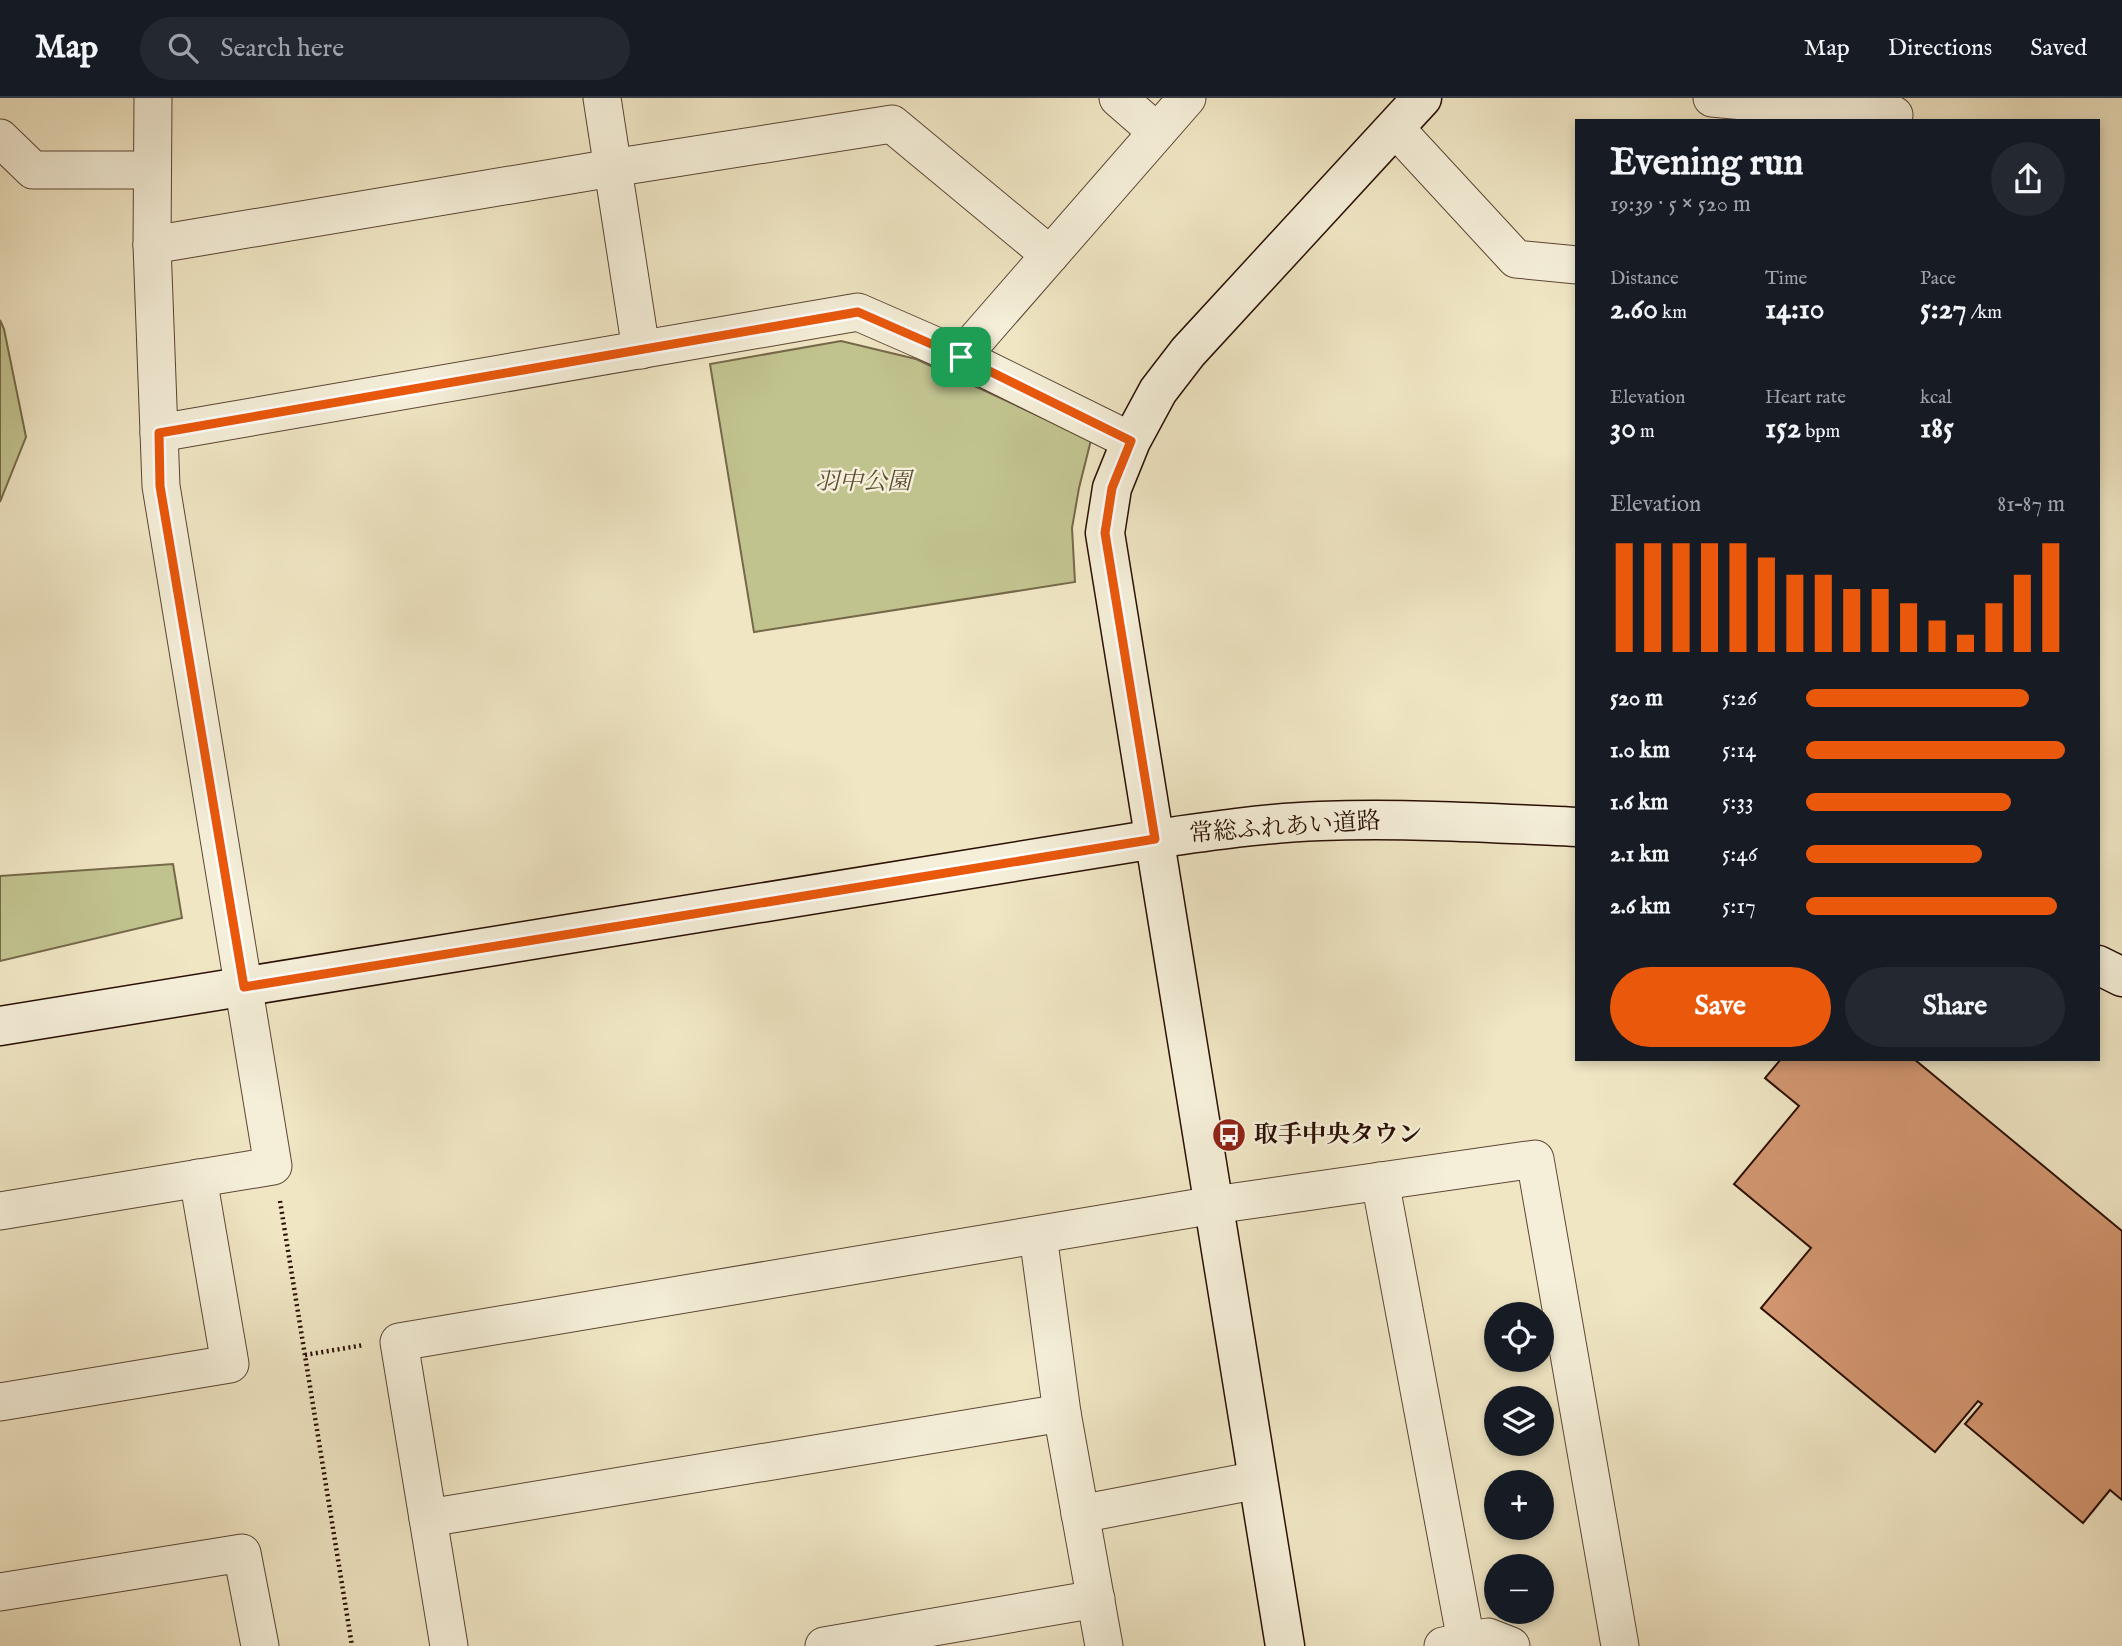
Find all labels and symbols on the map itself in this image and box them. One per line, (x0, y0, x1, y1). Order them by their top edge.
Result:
pin (931, 327, 991, 387)
park label: 羽中公園 (815, 467, 915, 498)
street label: 常総ふれあい道路 (1188, 806, 1382, 850)
bus stop icon: 取手中央タウン (1210, 1116, 1248, 1154)
place label: 取手中央タウン (1254, 1120, 1422, 1151)

